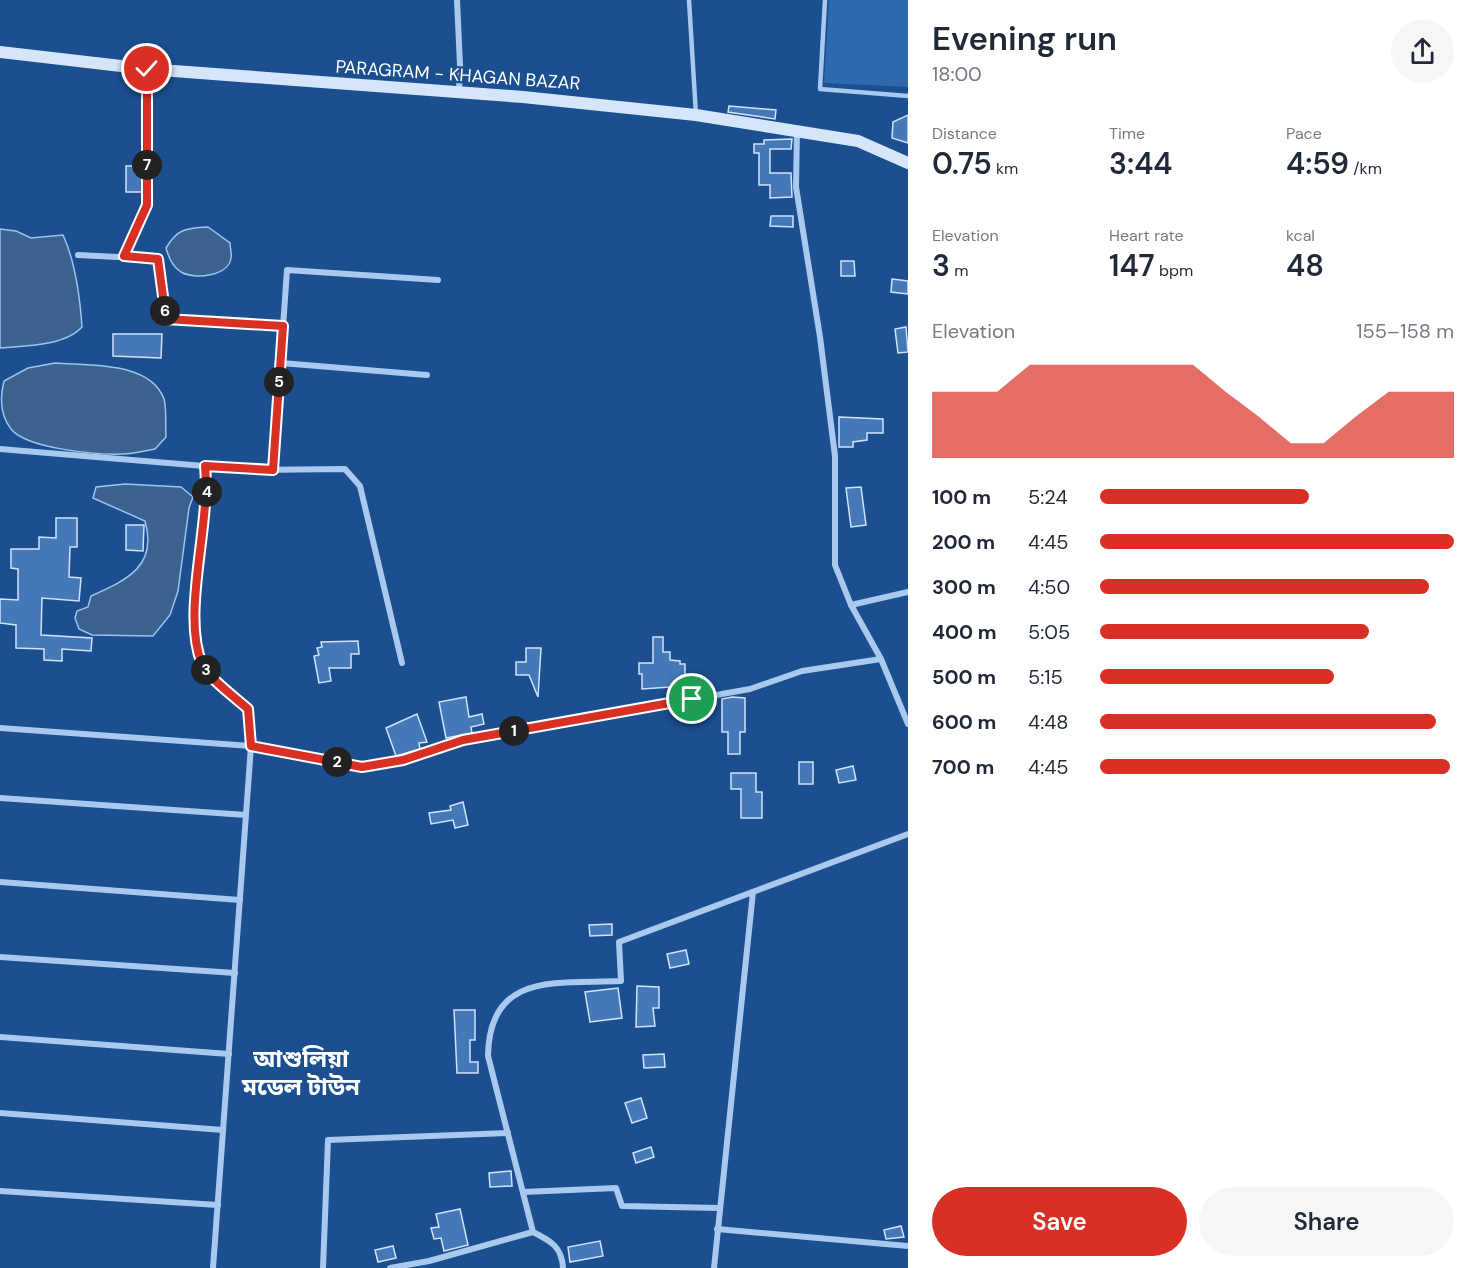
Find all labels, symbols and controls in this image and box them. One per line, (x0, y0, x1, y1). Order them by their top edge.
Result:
text: Evening run (932, 17, 1117, 60)
button: share (1391, 20, 1454, 83)
pin (121, 43, 172, 94)
icon: check (130, 52, 163, 85)
street label: PARAGRAM - KHAGAN BAZAR (335, 54, 581, 96)
text: 18:00 (932, 61, 982, 87)
text: Distance (932, 123, 997, 144)
text: Time (1109, 123, 1145, 144)
text: Pace (1286, 123, 1322, 144)
text: 0.75 (932, 144, 992, 183)
text: 3:44 (1109, 144, 1172, 183)
text: 4:59 (1286, 144, 1349, 183)
pin: 7 (132, 150, 162, 180)
text: 7 (143, 154, 151, 175)
text: km (992, 158, 1018, 179)
text: /km (1349, 158, 1382, 179)
text: Elevation (932, 225, 999, 246)
text: Heart rate (1109, 225, 1184, 246)
text: kcal (1286, 225, 1315, 246)
text: 3 (932, 246, 950, 285)
text: 147 (1109, 246, 1155, 285)
text: 48 (1286, 246, 1324, 285)
text: m (950, 260, 969, 281)
text: bpm (1155, 260, 1193, 281)
pin: 6 (150, 296, 180, 326)
text: 6 (160, 300, 170, 321)
text: Elevation (932, 318, 1015, 344)
text: 155–158 m (1356, 318, 1454, 344)
pin: 5 (264, 367, 294, 397)
text: 5 (274, 371, 284, 392)
pin: 4 (192, 477, 222, 507)
text: 4 (202, 481, 212, 502)
text: 100 m (932, 484, 991, 510)
text: 5:24 (1028, 484, 1068, 510)
text: 200 m (932, 529, 995, 555)
text: 4:45 (1028, 529, 1069, 555)
text: 300 m (932, 574, 996, 600)
text: 4:50 (1028, 574, 1070, 600)
text: 400 m (932, 619, 997, 645)
text: 5:05 (1028, 619, 1070, 645)
pin: 3 (191, 655, 221, 685)
text: 3 (201, 659, 211, 680)
text: 500 m (932, 664, 996, 690)
text: 5:15 (1028, 664, 1063, 690)
pin (666, 673, 717, 724)
icon: arrive (675, 682, 708, 715)
text: 600 m (932, 709, 996, 735)
text: 4:48 (1028, 709, 1068, 735)
pin: 1 (499, 716, 529, 746)
text: 1 (511, 720, 517, 741)
pin: 2 (322, 747, 352, 777)
text: 2 (332, 751, 342, 772)
text: 700 m (932, 754, 994, 780)
text: 4:45 (1028, 754, 1069, 780)
district label: আশুলিয়া মডেল টাউন (241, 1043, 361, 1102)
button: Save (932, 1187, 1187, 1256)
button: Share (1199, 1187, 1454, 1256)

